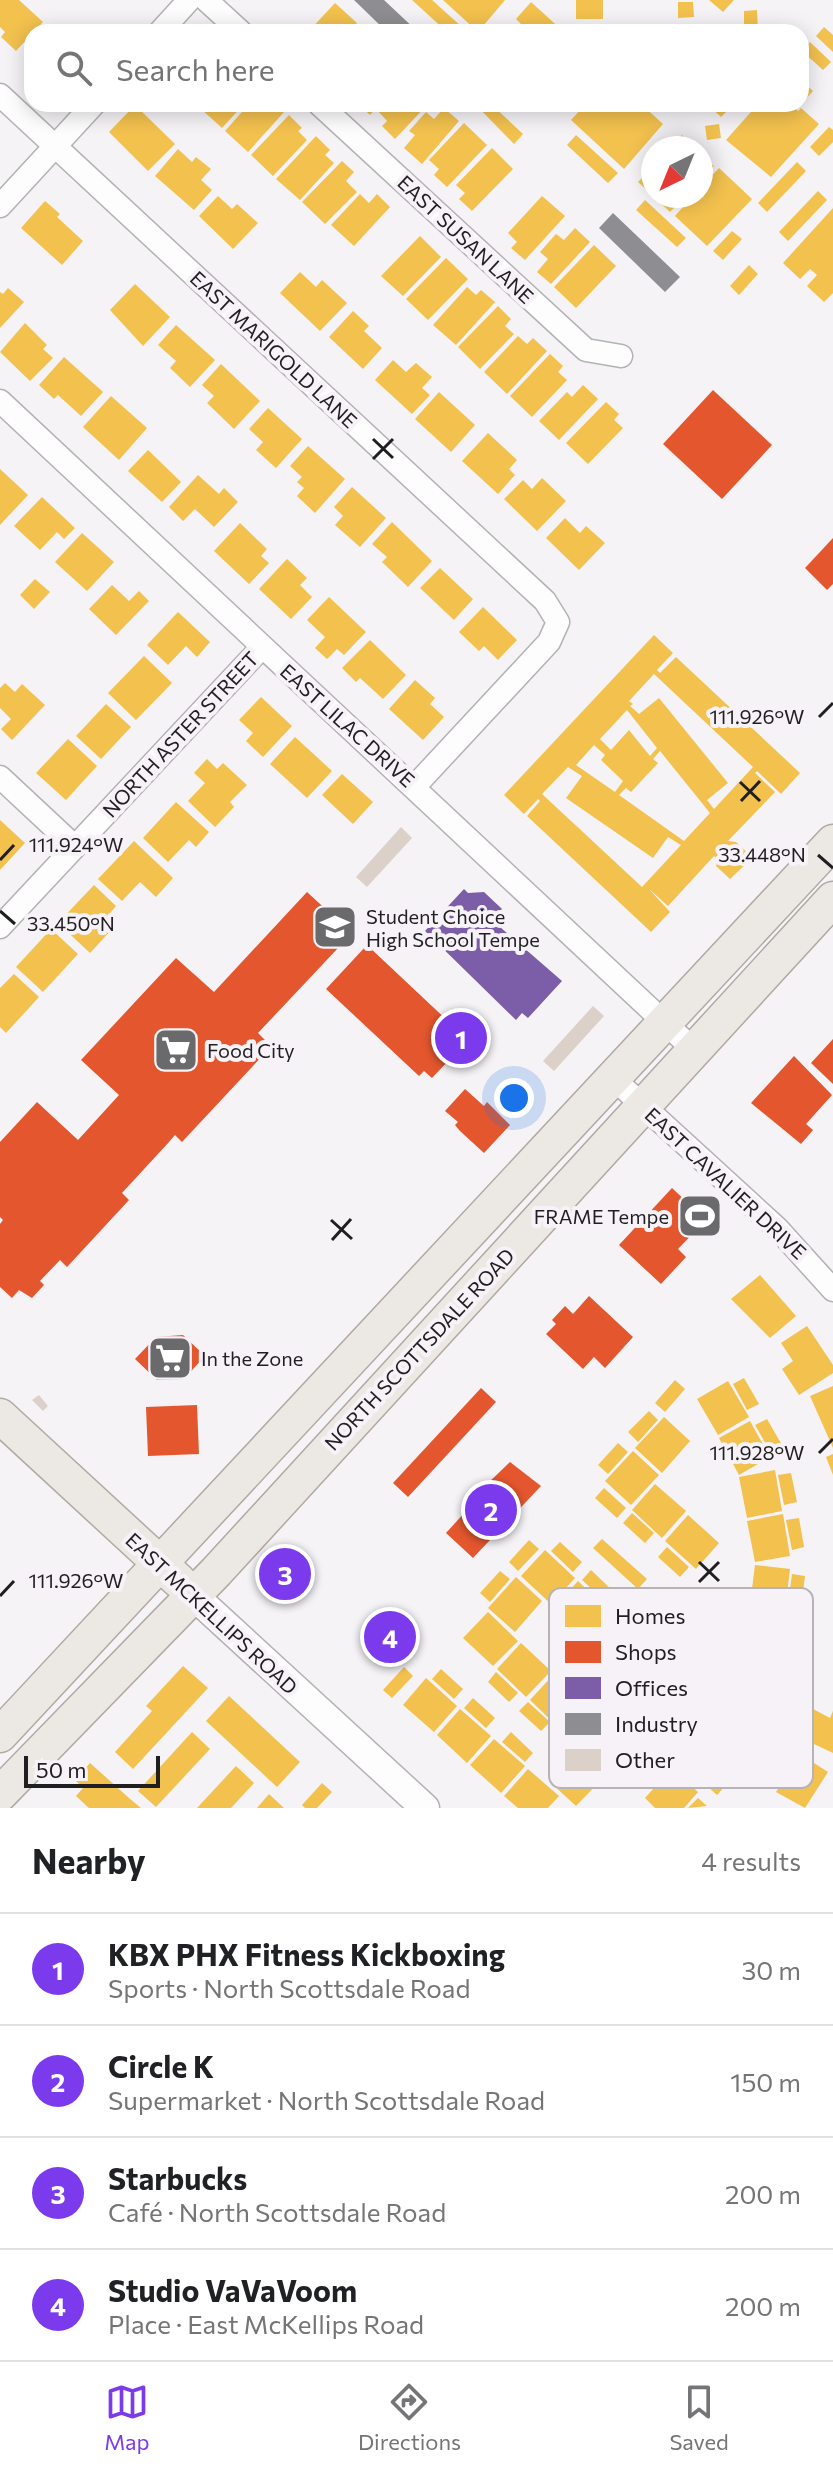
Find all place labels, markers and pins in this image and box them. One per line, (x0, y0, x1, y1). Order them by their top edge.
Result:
school or university icon: Student Choice High School Tempe (311, 903, 359, 951)
place label: Student Choice High School Tempe (366, 904, 540, 951)
pin: 1 (435, 1008, 487, 1068)
supermarket icon: Food City (152, 1026, 200, 1074)
place label: Food City (207, 1038, 295, 1062)
sports icon: FRAME Tempe (676, 1192, 724, 1240)
place label: FRAME Tempe (534, 1204, 669, 1228)
supermarket icon: In the Zone (146, 1334, 194, 1382)
place label: In the Zone (201, 1346, 303, 1370)
pin: 2 (465, 1480, 517, 1540)
pin: 3 (259, 1544, 311, 1604)
pin: 4 (364, 1607, 416, 1667)

